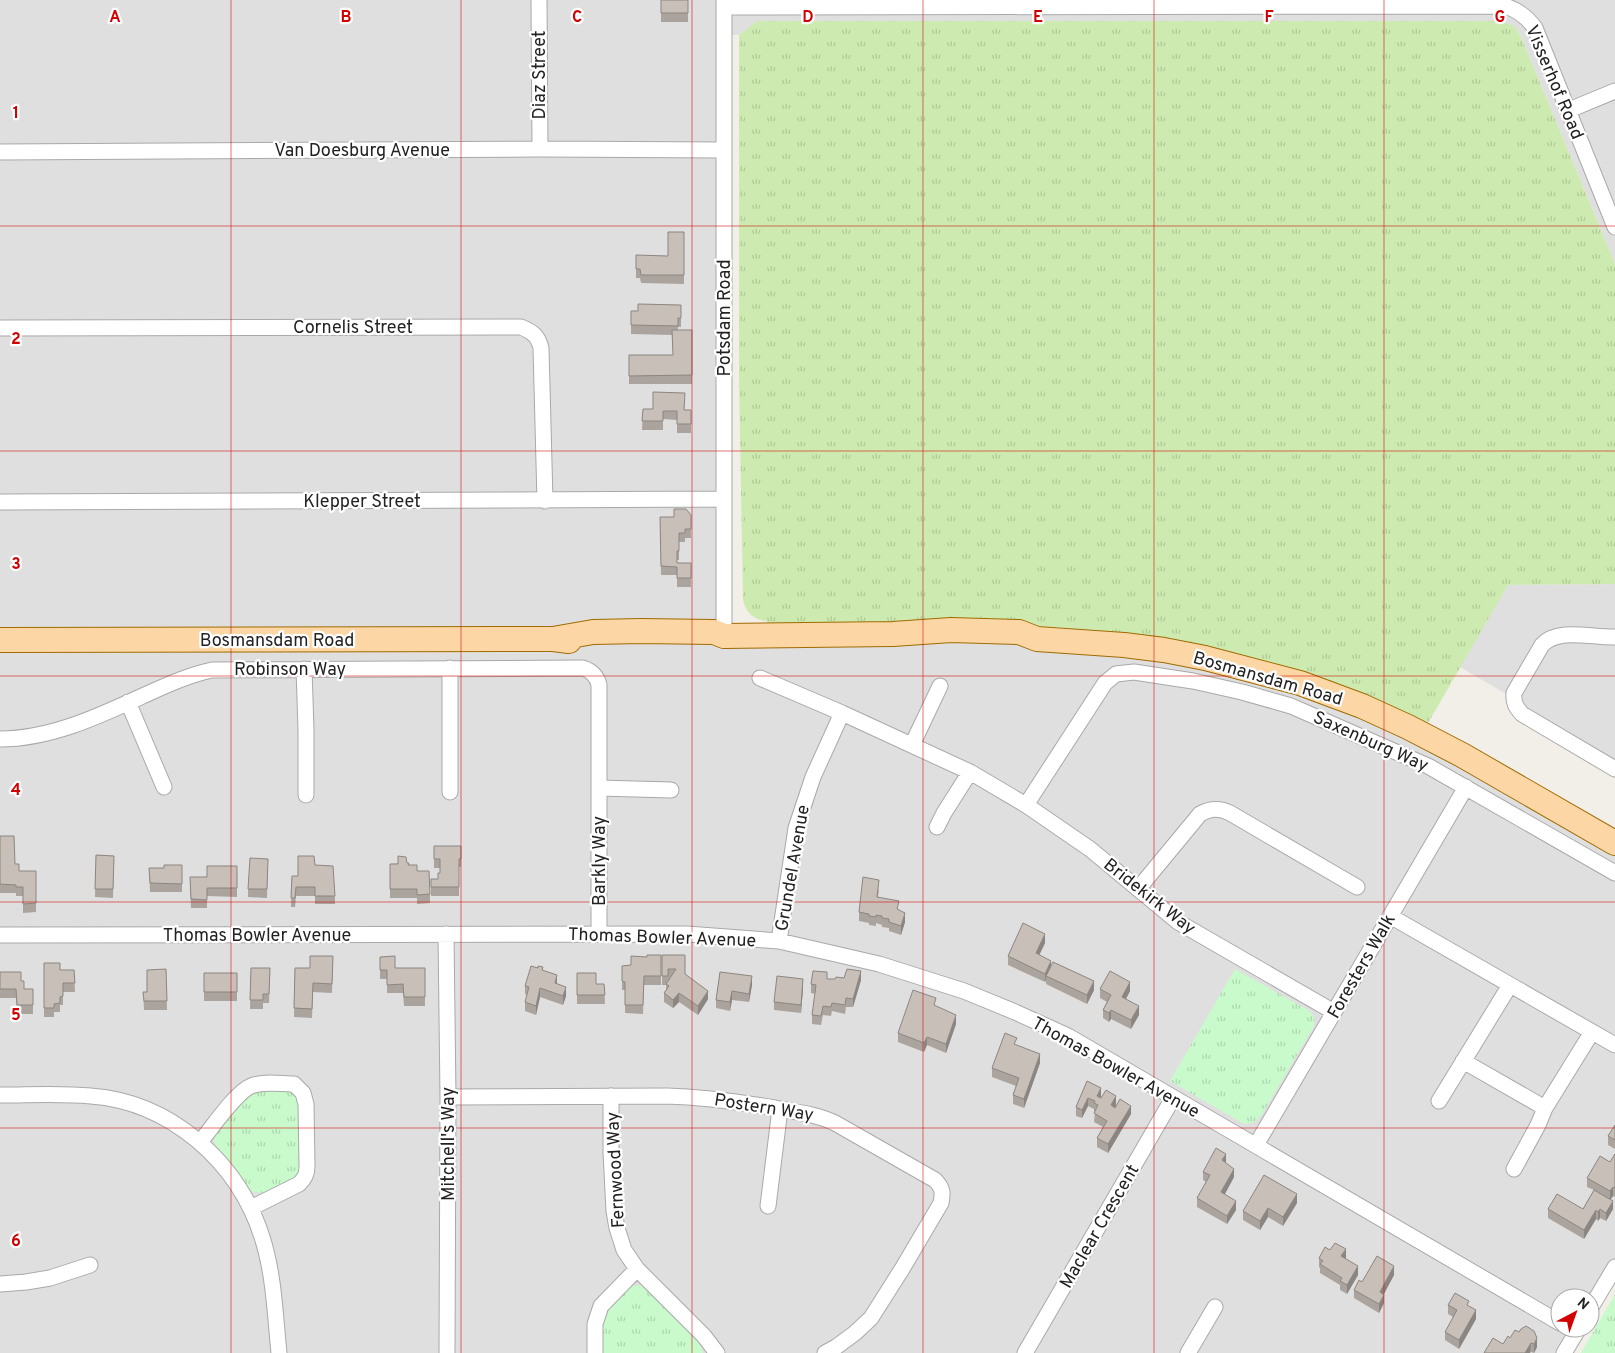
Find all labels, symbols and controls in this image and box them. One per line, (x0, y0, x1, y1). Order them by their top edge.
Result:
text: A (109, 8, 121, 28)
text: B (340, 8, 352, 28)
text: C (572, 8, 582, 28)
text: D (802, 8, 814, 28)
text: E (1033, 8, 1043, 28)
text: F (1264, 8, 1274, 28)
text: G (1495, 8, 1505, 28)
street label: Visserhof Road (1519, 22, 1588, 143)
street label: Diaz Street (529, 30, 552, 120)
text: 1 (13, 104, 19, 124)
street label: Van Doesburg Avenue (274, 140, 450, 163)
street label: Potsdam Road (714, 259, 737, 377)
street label: Cornelis Street (293, 317, 413, 340)
text: 2 (11, 330, 21, 350)
street label: Klepper Street (303, 491, 421, 514)
text: 3 (11, 555, 21, 575)
street label: Bosmansdam Road (200, 630, 354, 653)
street label: Bosmansdam Road (1190, 647, 1345, 712)
street label: Robinson Way (234, 659, 346, 682)
street label: Saxenburg Way (1309, 707, 1432, 778)
text: 4 (11, 781, 21, 801)
street label: Grundel Avenue (771, 803, 816, 933)
street label: Barkly Way (589, 816, 612, 906)
street label: Bridekirk Way (1098, 854, 1200, 940)
street label: Foresters Walk (1323, 910, 1402, 1023)
street label: Thomas Bowler Avenue (567, 924, 756, 953)
street label: Thomas Bowler Avenue (163, 925, 351, 948)
text: 5 (11, 1006, 21, 1026)
street label: Thomas Bowler Avenue (1027, 1013, 1203, 1124)
street label: Mitchell's Way (438, 1087, 461, 1201)
street label: Postern Way (712, 1089, 815, 1128)
street label: Fernwood Way (602, 1111, 631, 1229)
street label: Maclear Crescent (1055, 1161, 1145, 1293)
text: 6 (11, 1232, 21, 1252)
north arrow (1550, 1288, 1600, 1338)
text: N (1573, 1295, 1592, 1314)

